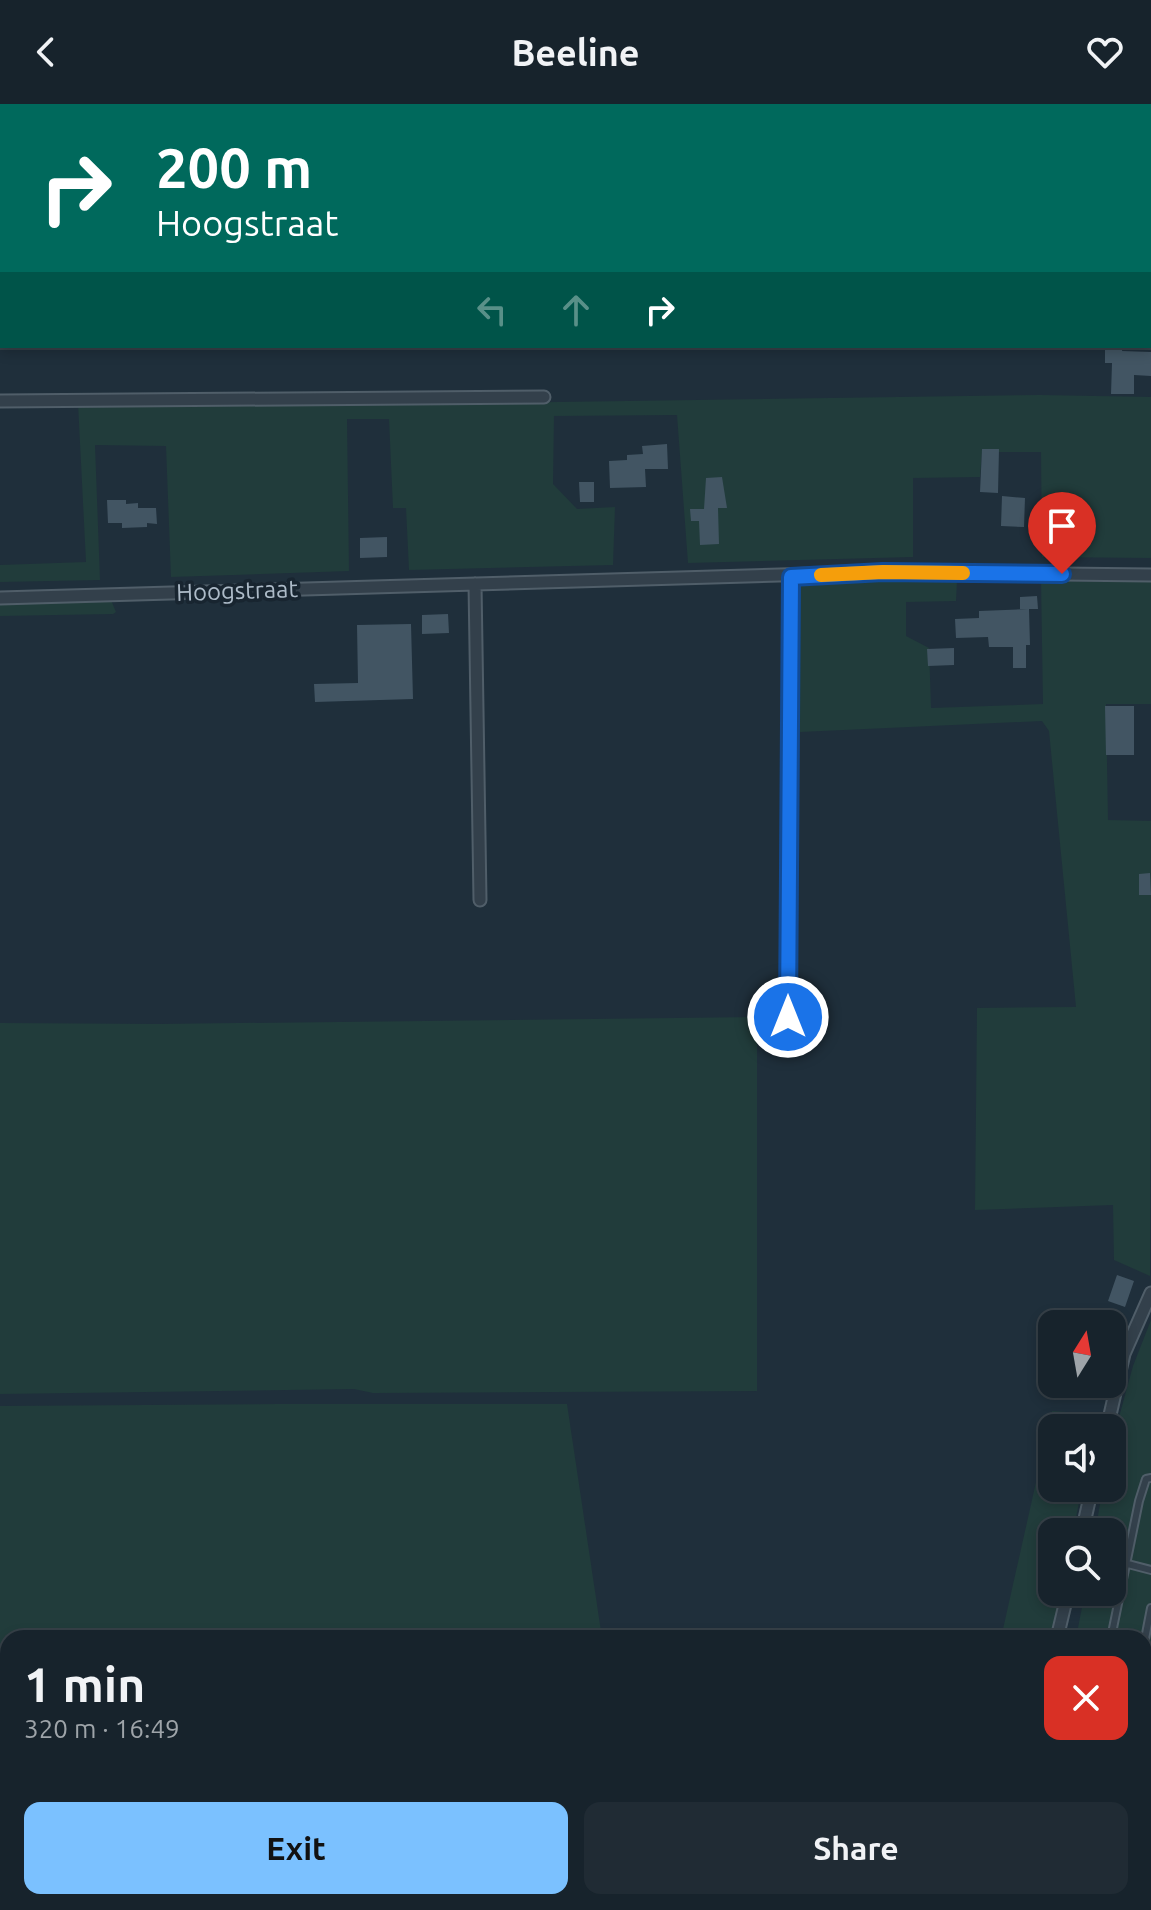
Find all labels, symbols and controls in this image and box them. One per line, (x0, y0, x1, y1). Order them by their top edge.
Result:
icon: back (24, 30, 68, 74)
icon: heart (1083, 30, 1127, 74)
text: Beeline (511, 32, 640, 73)
icon: right (24, 136, 128, 240)
text: 200 m (156, 136, 312, 199)
text: Hoogstraat (156, 202, 338, 243)
icon: left (470, 288, 514, 332)
icon: ahead (554, 288, 598, 332)
icon: right (638, 288, 682, 332)
pin (1028, 492, 1096, 574)
icon: arrive (1040, 504, 1084, 548)
street label: Hoogstraat (176, 575, 299, 606)
position arrow (746, 975, 830, 1059)
north arrow (1038, 1310, 1126, 1398)
map controls (1038, 1310, 1126, 1606)
button: sound (1038, 1414, 1126, 1502)
button: search (1038, 1518, 1126, 1606)
button: close (1044, 1656, 1128, 1740)
text: 1 min (24, 1657, 145, 1711)
text: 320 m · 16:49 (24, 1714, 180, 1743)
button: Exit (24, 1802, 568, 1894)
button: Share (584, 1802, 1128, 1894)

